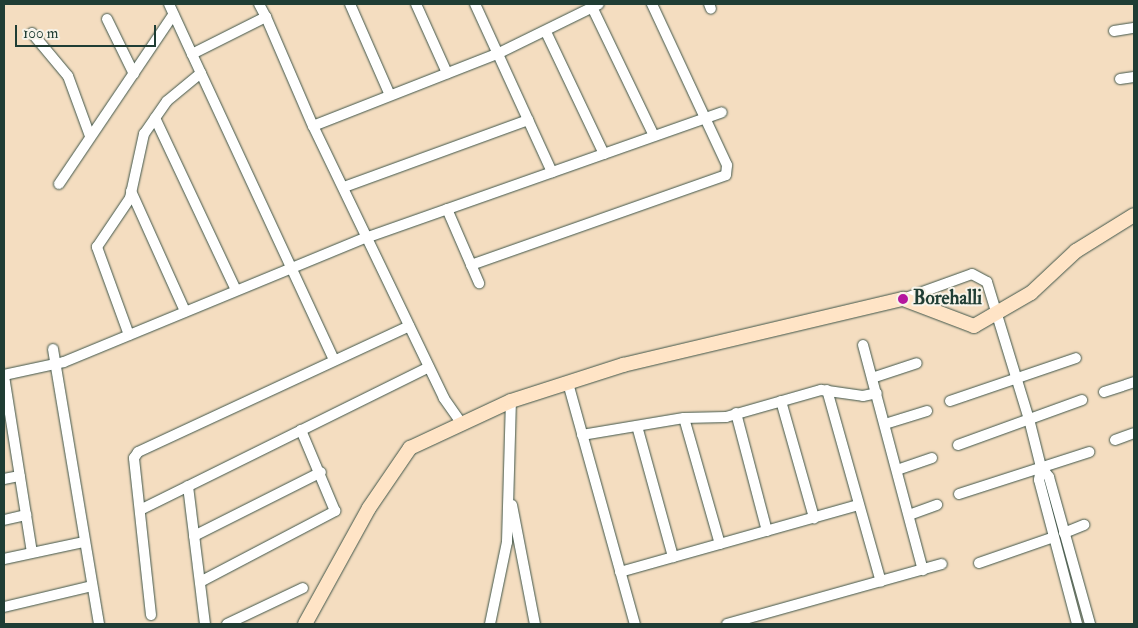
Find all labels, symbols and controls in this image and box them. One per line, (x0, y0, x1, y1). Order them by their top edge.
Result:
scale bar (18, 15, 159, 47)
text: 100 m (23, 24, 58, 43)
place label: Borehalli (913, 288, 982, 310)
marker: Borehalli (897, 293, 909, 305)

